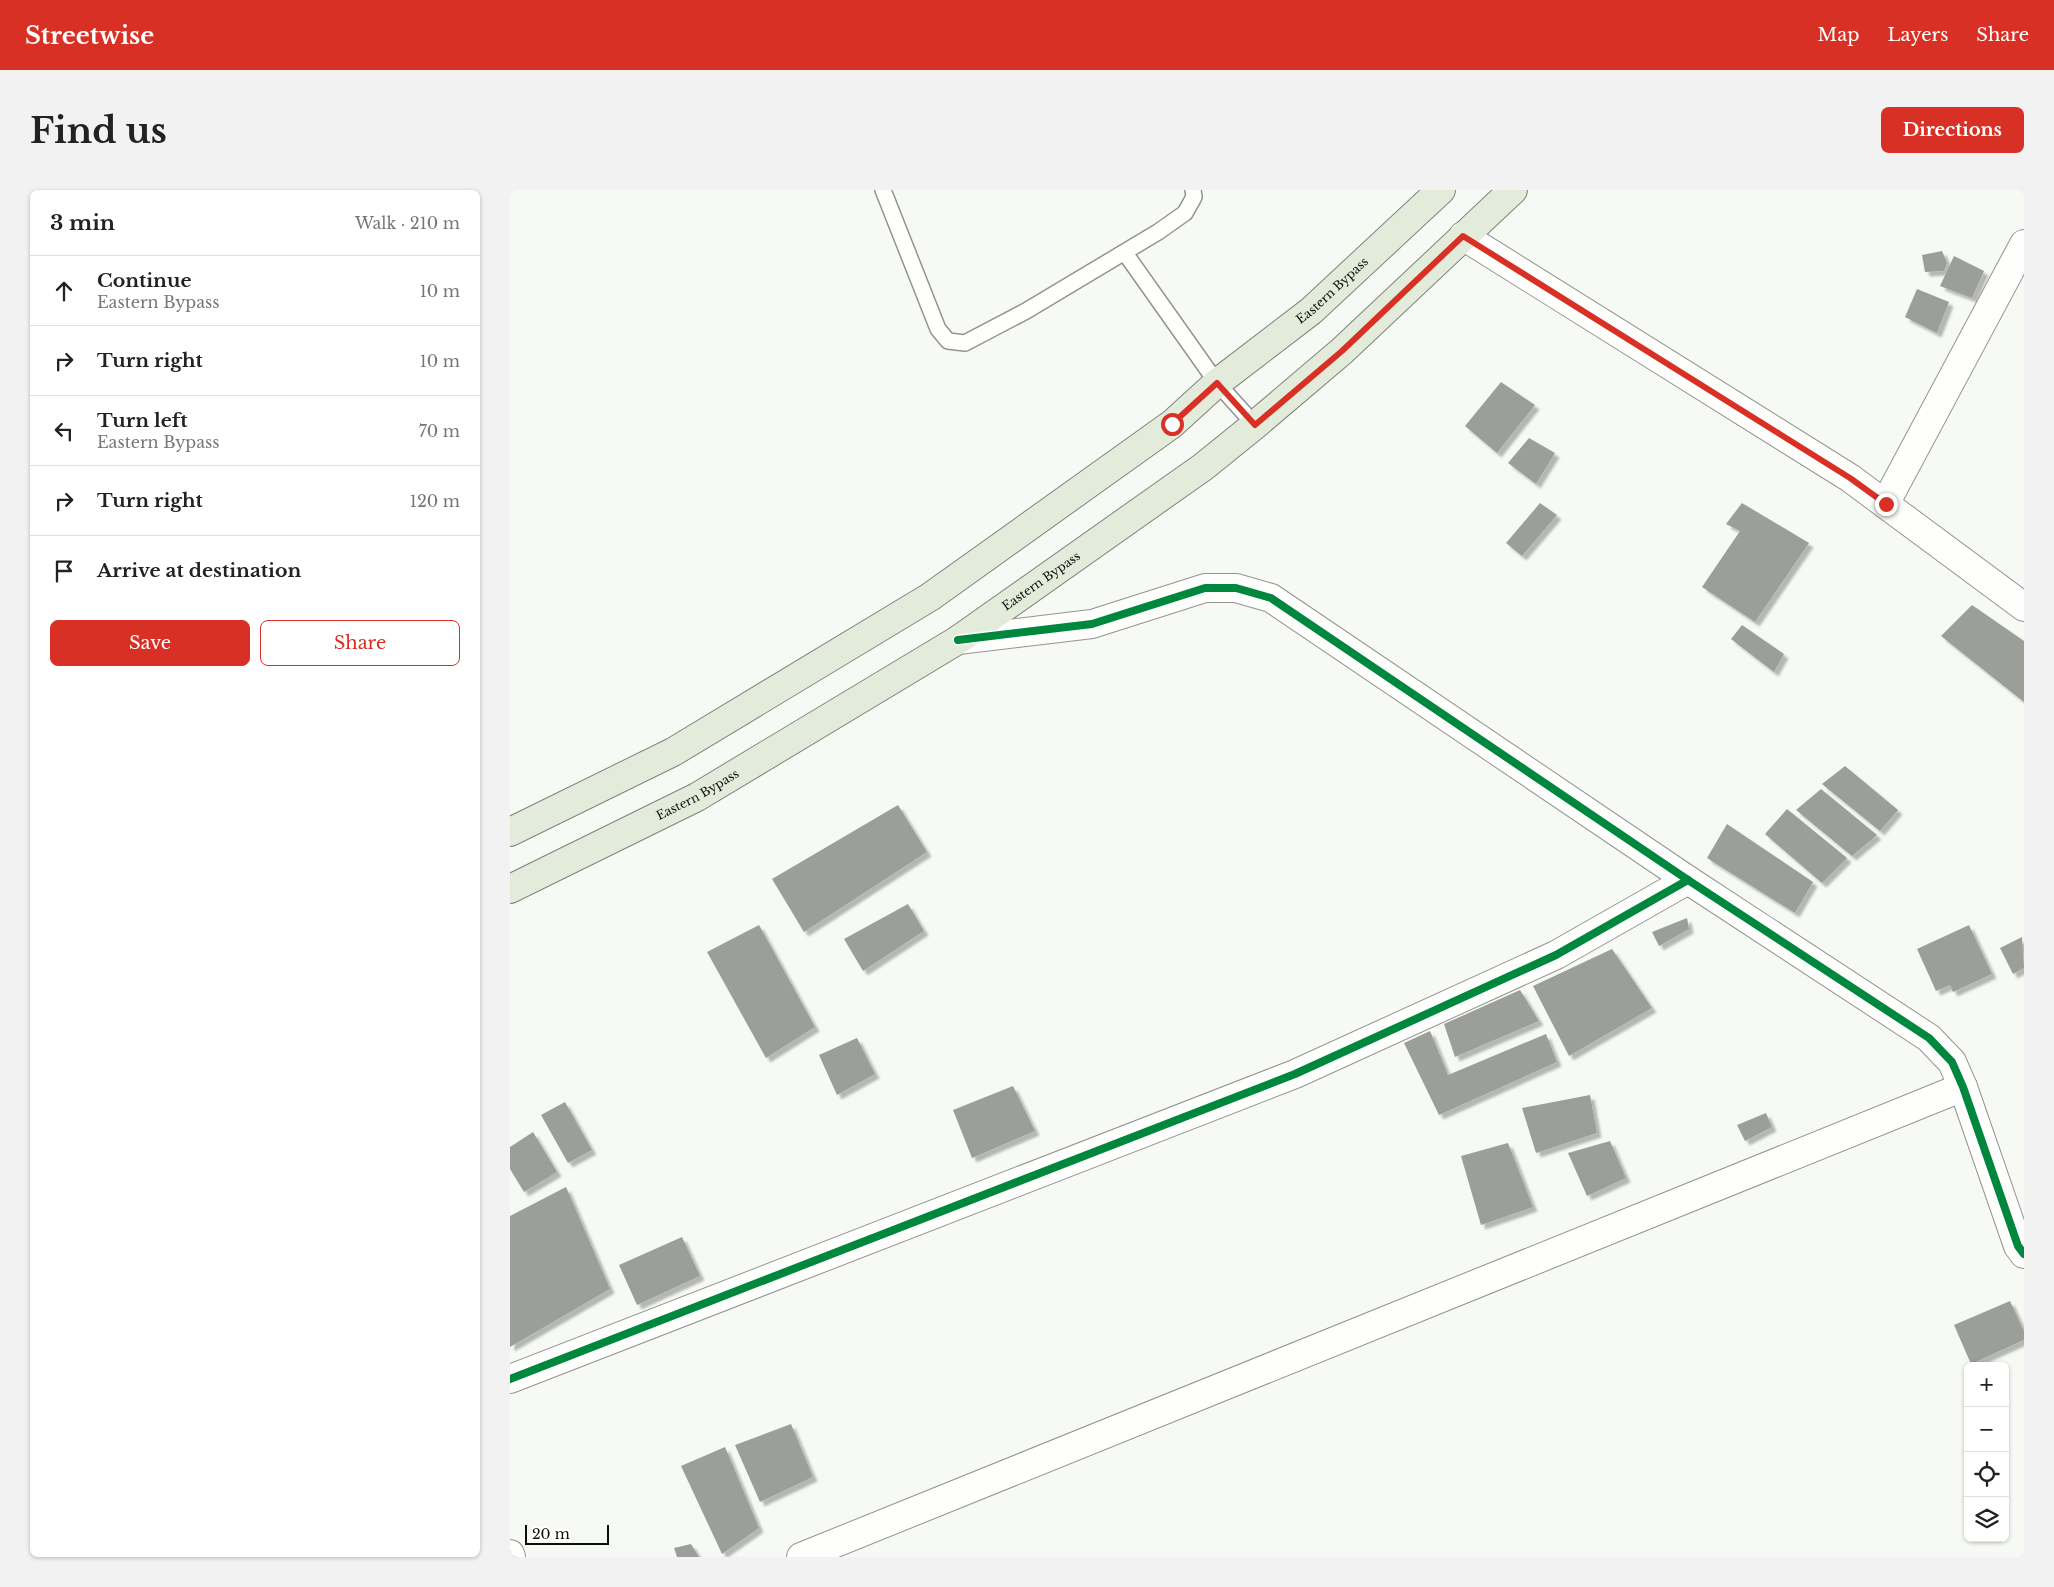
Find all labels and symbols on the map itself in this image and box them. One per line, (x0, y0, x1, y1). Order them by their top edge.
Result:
street label: Eastern Bypass (1293, 254, 1371, 327)
route start (1161, 413, 1184, 436)
route end (1875, 493, 1898, 516)
street label: Eastern Bypass (999, 548, 1083, 613)
street label: Eastern Bypass (654, 766, 741, 823)
scale bar (525, 1522, 609, 1545)

